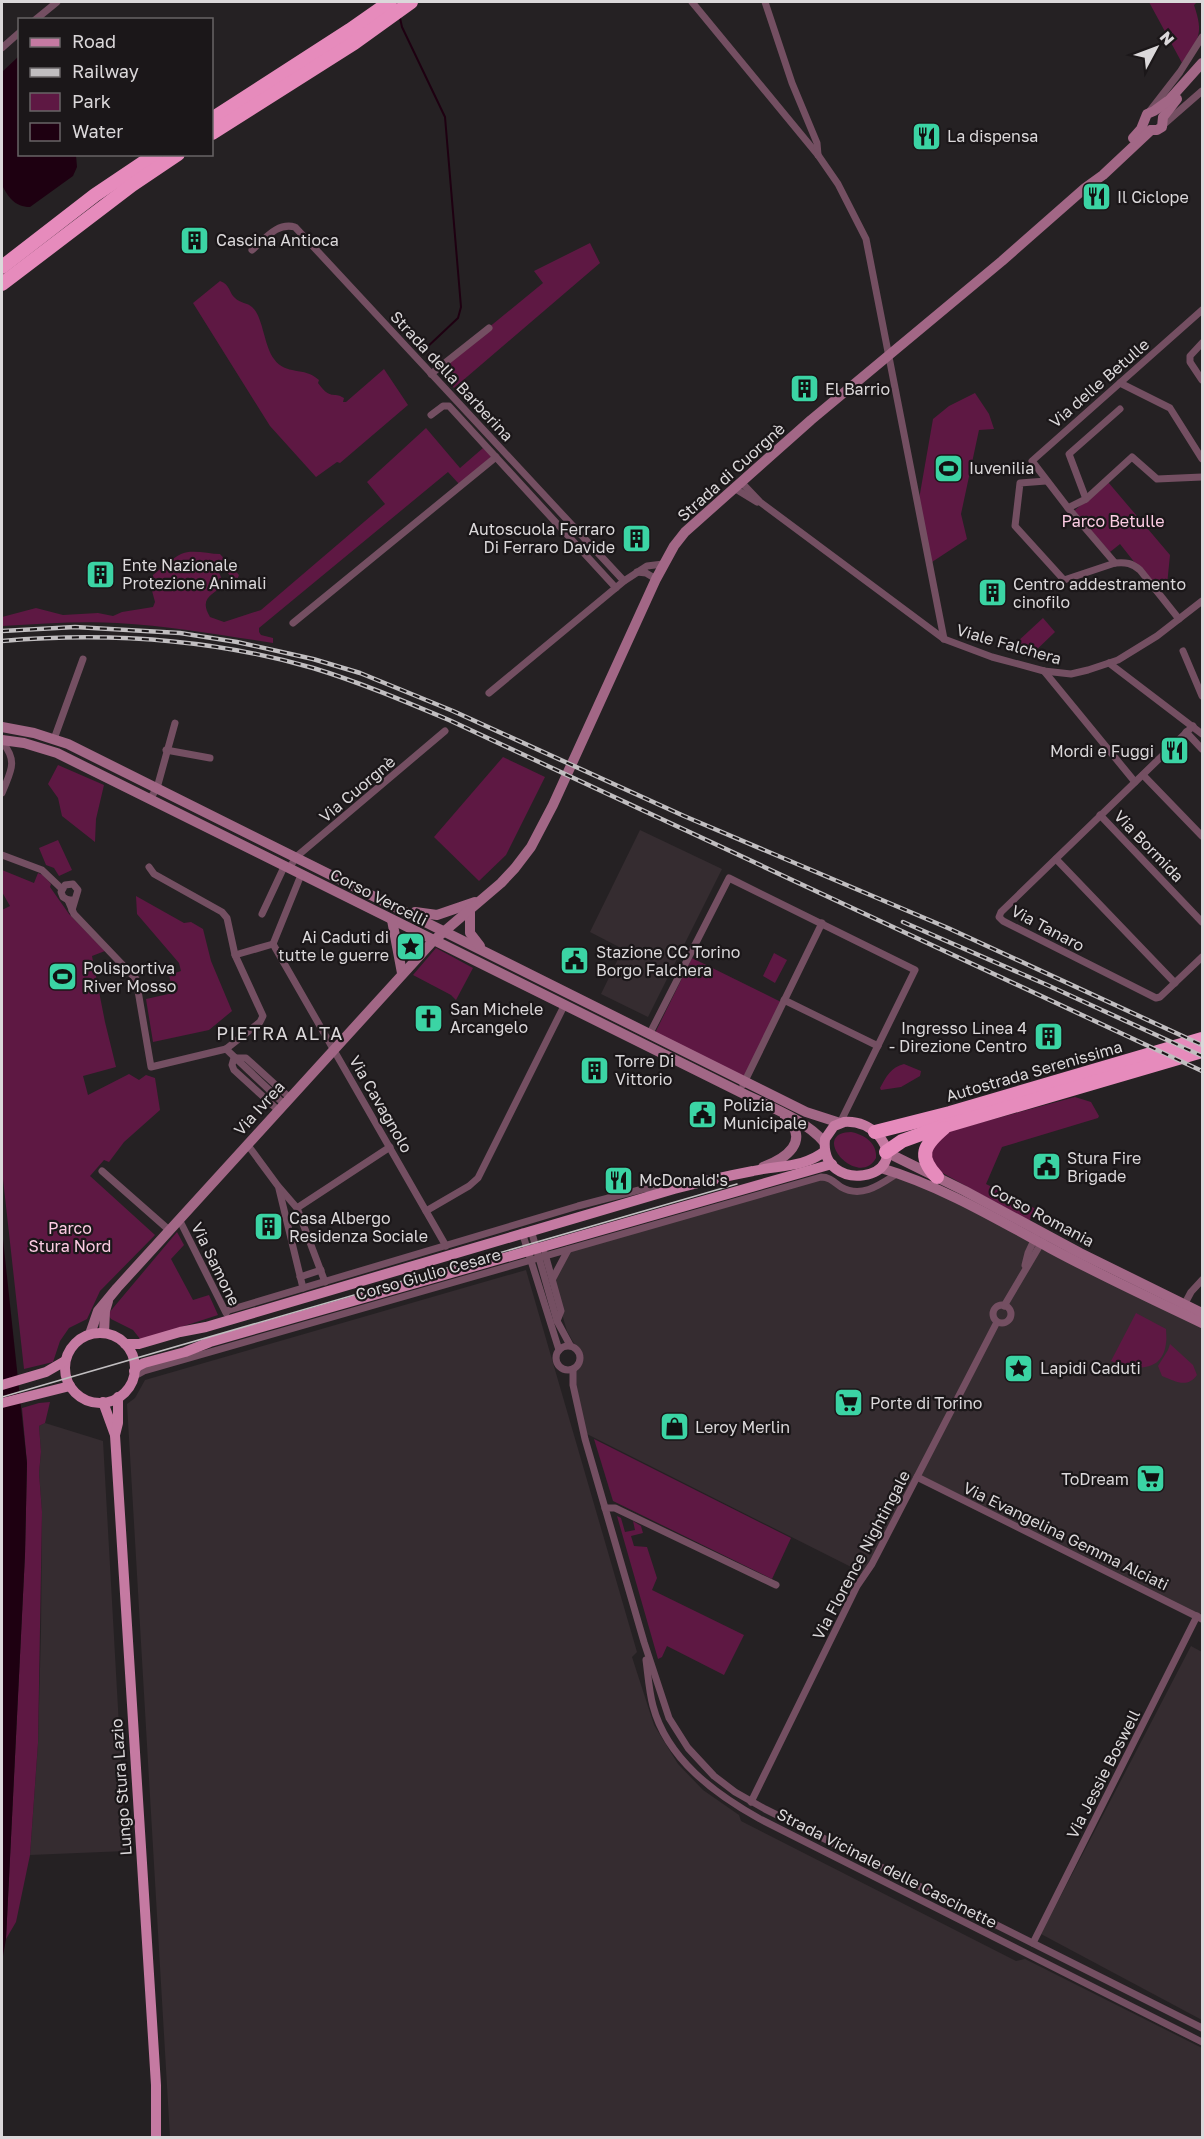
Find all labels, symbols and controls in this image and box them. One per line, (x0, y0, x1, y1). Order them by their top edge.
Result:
legend (18, 18, 213, 156)
north arrow (1126, 18, 1186, 78)
text: N (1156, 27, 1179, 49)
text: Road (72, 30, 116, 52)
text: Railway (72, 60, 139, 82)
text: Park (72, 90, 111, 112)
text: Water (72, 120, 123, 142)
restaurant icon: La dispensa (910, 120, 942, 152)
place label: La dispensa (947, 126, 1038, 146)
restaurant icon: Il Ciclope (1080, 181, 1112, 213)
place label: Il Ciclope (1117, 187, 1189, 207)
building icon: Cascina Antioca (179, 224, 211, 256)
place label: Cascina Antioca (216, 230, 339, 250)
street label: Strada della Barberina (386, 307, 518, 445)
street label: Via delle Betulle (1045, 334, 1153, 432)
building icon: El Barrio (788, 373, 820, 405)
place label: El Barrio (825, 379, 890, 399)
street label: Strada di Cuorgnè (673, 419, 789, 525)
sports icon: Iuvenilia (932, 452, 964, 484)
place label: Iuvenilia (969, 458, 1034, 478)
park label: Parco Betulle (1061, 511, 1165, 531)
place label: Autoscuola Ferraro Di Ferraro Davide (469, 519, 615, 557)
building icon: Autoscuola Ferraro Di Ferraro Davide (620, 522, 652, 554)
place label: Ente Nazionale Protezione Animali (122, 555, 266, 593)
building icon: Ente Nazionale Protezione Animali (85, 558, 117, 590)
place label: Centro addestramento cinofilo (1013, 574, 1186, 612)
building icon: Centro addestramento cinofilo (976, 577, 1008, 609)
street label: Viale Falchera (954, 619, 1064, 669)
restaurant icon: Mordi e Fuggi (1159, 735, 1191, 767)
place label: Mordi e Fuggi (1050, 741, 1154, 761)
street label: Via Cuorgnè (315, 751, 399, 827)
street label: Via Bormida (1110, 806, 1188, 886)
street label: Corso Vercelli (327, 864, 431, 930)
street label: Via Tanaro (1008, 900, 1088, 956)
place label: Ai Caduti di tutte le guerre (278, 927, 389, 965)
place icon: Ai Caduti di tutte le guerre (394, 930, 426, 962)
place label: Stazione CC Torino Borgo Falchera (596, 942, 740, 980)
public building icon: Stazione CC Torino Borgo Falchera (559, 945, 591, 977)
place label: Polisportiva River Mosso (83, 958, 176, 996)
sports icon: Polisportiva River Mosso (46, 961, 78, 993)
place label: San Michele Arcangelo (450, 999, 543, 1037)
church icon: San Michele Arcangelo (413, 1002, 445, 1034)
place label: Ingresso Linea 4 - Direzione Centro (889, 1018, 1027, 1056)
building icon: Ingresso Linea 4 - Direzione Centro (1032, 1021, 1064, 1053)
district label: PIETRA ALTA (216, 1022, 344, 1044)
street label: Autostrada Serenissima (944, 1036, 1124, 1106)
place label: Torre Di Vittorio (615, 1051, 674, 1089)
street label: Via Cavagnolo (345, 1052, 417, 1156)
building icon: Torre Di Vittorio (578, 1054, 610, 1086)
street label: Via Ivrea (229, 1077, 289, 1139)
place label: Polizia Municipale (723, 1095, 807, 1133)
public building icon: Polizia Municipale (686, 1098, 718, 1130)
place label: Stura Fire Brigade (1067, 1148, 1141, 1186)
public building icon: Stura Fire Brigade (1030, 1151, 1062, 1183)
restaurant icon: McDonald's (602, 1164, 634, 1196)
place label: McDonald's (639, 1170, 728, 1190)
street label: Corso Romania (986, 1179, 1098, 1251)
place label: Casa Albergo Residenza Sociale (289, 1208, 428, 1246)
building icon: Casa Albergo Residenza Sociale (252, 1211, 284, 1243)
park label: Parco Stura Nord (29, 1218, 111, 1256)
street label: Via Samone (187, 1219, 245, 1309)
street label: Corso Giulio Cesare (353, 1244, 503, 1304)
place icon: Lapidi Caduti (1003, 1352, 1035, 1384)
place label: Lapidi Caduti (1040, 1358, 1141, 1378)
supermarket icon: Porte di Torino (833, 1387, 865, 1419)
place label: Porte di Torino (870, 1393, 982, 1413)
shop icon: Leroy Merlin (658, 1411, 690, 1443)
place label: Leroy Merlin (695, 1417, 790, 1437)
supermarket icon: ToDream (1134, 1463, 1166, 1495)
street label: Via Florence Nightingale (808, 1467, 914, 1643)
place label: ToDream (1061, 1469, 1129, 1489)
street label: Via Evangelina Gemma Alciati (960, 1477, 1172, 1595)
street label: Via Jessie Boswell (1062, 1706, 1144, 1842)
street label: Lungo Stura Lazio (106, 1718, 136, 1856)
street label: Strada Vicinale delle Cascinette (774, 1804, 1000, 1932)

